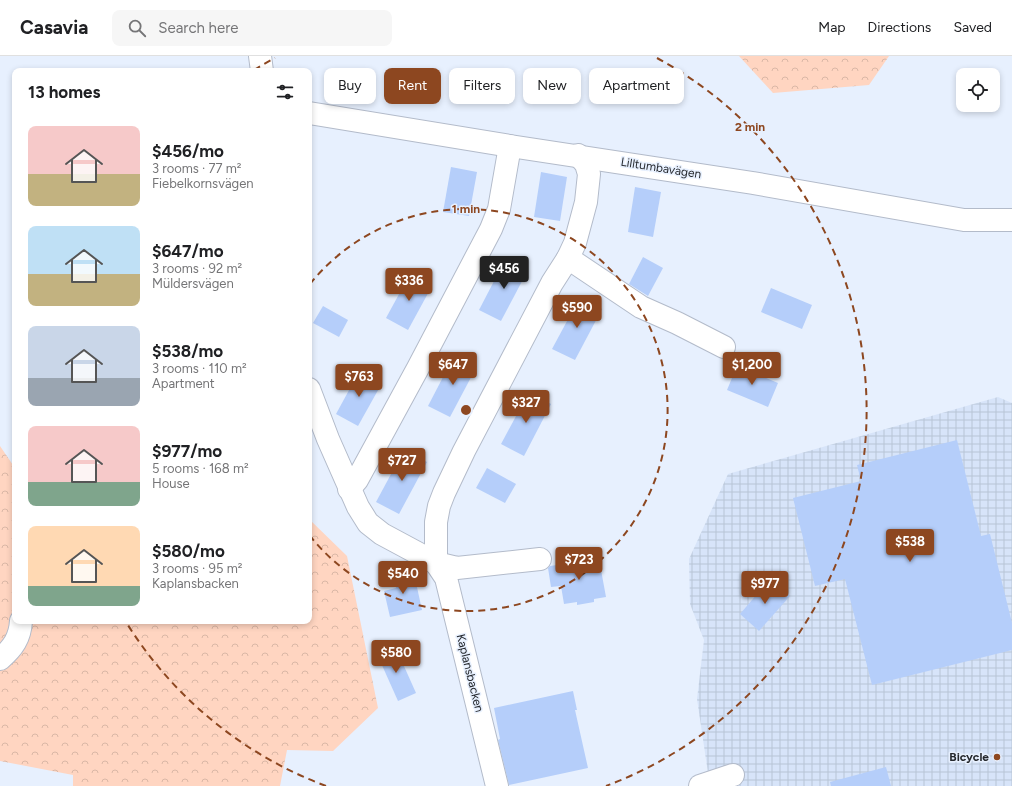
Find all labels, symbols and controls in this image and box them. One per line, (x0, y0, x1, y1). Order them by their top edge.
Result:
search box (112, 10, 392, 46)
text: Casavia (20, 16, 88, 39)
icon: search (126, 17, 148, 39)
text: Search here (158, 19, 238, 37)
text: Map (818, 19, 846, 36)
text: Directions (868, 19, 931, 36)
text: Saved (953, 19, 992, 36)
chip: Buy (324, 68, 376, 104)
chip: Rent (384, 68, 441, 104)
chip: Filters (449, 68, 515, 104)
chip: New (523, 68, 581, 104)
chip: Apartment (589, 68, 684, 104)
map controls (956, 68, 1000, 112)
button: locate (956, 68, 1000, 112)
icon: filters (274, 81, 296, 103)
text: 13 homes (28, 82, 100, 102)
text: 2 min (735, 120, 765, 134)
text: $456/mo (152, 141, 224, 161)
icon: home (60, 142, 108, 190)
street label: Lilltumbavägen (620, 155, 703, 181)
text: 3 rooms · 77 m² (152, 161, 242, 176)
text: Fiebelkornsvägen (152, 176, 254, 191)
text: 1 min (452, 202, 480, 216)
text: $647/mo (152, 241, 224, 261)
icon: home (60, 242, 108, 290)
pin: $456 (480, 256, 528, 290)
text: 3 rooms · 92 m² (152, 261, 242, 276)
text: $456 (489, 261, 519, 276)
pin: $336 (385, 268, 433, 302)
text: $336 (394, 273, 424, 288)
text: Müldersvägen (152, 276, 234, 291)
pin: $590 (553, 295, 601, 329)
text: $590 (562, 300, 592, 315)
text: $538/mo (152, 341, 223, 361)
icon: home (60, 342, 108, 390)
pin: $647 (429, 352, 477, 386)
pin: $1,200 (719, 352, 785, 386)
text: $647 (438, 357, 468, 372)
text: $1,200 (732, 357, 772, 372)
text: 3 rooms · 110 m² (152, 361, 247, 376)
pin: $763 (335, 364, 383, 398)
text: $763 (344, 369, 374, 384)
text: Apartment (152, 376, 215, 391)
pin: $327 (502, 390, 550, 424)
text: $327 (511, 395, 541, 410)
centre of rings (459, 403, 473, 417)
text: $977/mo (152, 441, 222, 461)
icon: home (60, 442, 108, 490)
pin: $727 (378, 448, 426, 482)
text: $727 (387, 453, 417, 468)
text: 5 rooms · 168 m² (152, 461, 249, 476)
text: House (152, 476, 190, 491)
pin: $538 (886, 529, 934, 563)
text: $538 (895, 534, 925, 549)
text: $580/mo (152, 541, 225, 561)
icon: home (60, 542, 108, 590)
pin: $723 (555, 547, 603, 581)
text: $723 (564, 552, 594, 567)
text: 3 rooms · 95 m² (152, 561, 242, 576)
pin: $540 (379, 561, 427, 595)
text: $540 (387, 566, 419, 581)
pin: $977 (741, 571, 789, 605)
text: Kaplansbacken (152, 576, 239, 591)
text: $977 (750, 576, 780, 591)
street label: Kaplansbacken (454, 632, 487, 714)
pin: $580 (372, 640, 420, 674)
text: $580 (380, 645, 412, 660)
place label: Bicycle (949, 750, 989, 764)
marker: Bicycle (992, 752, 1002, 762)

